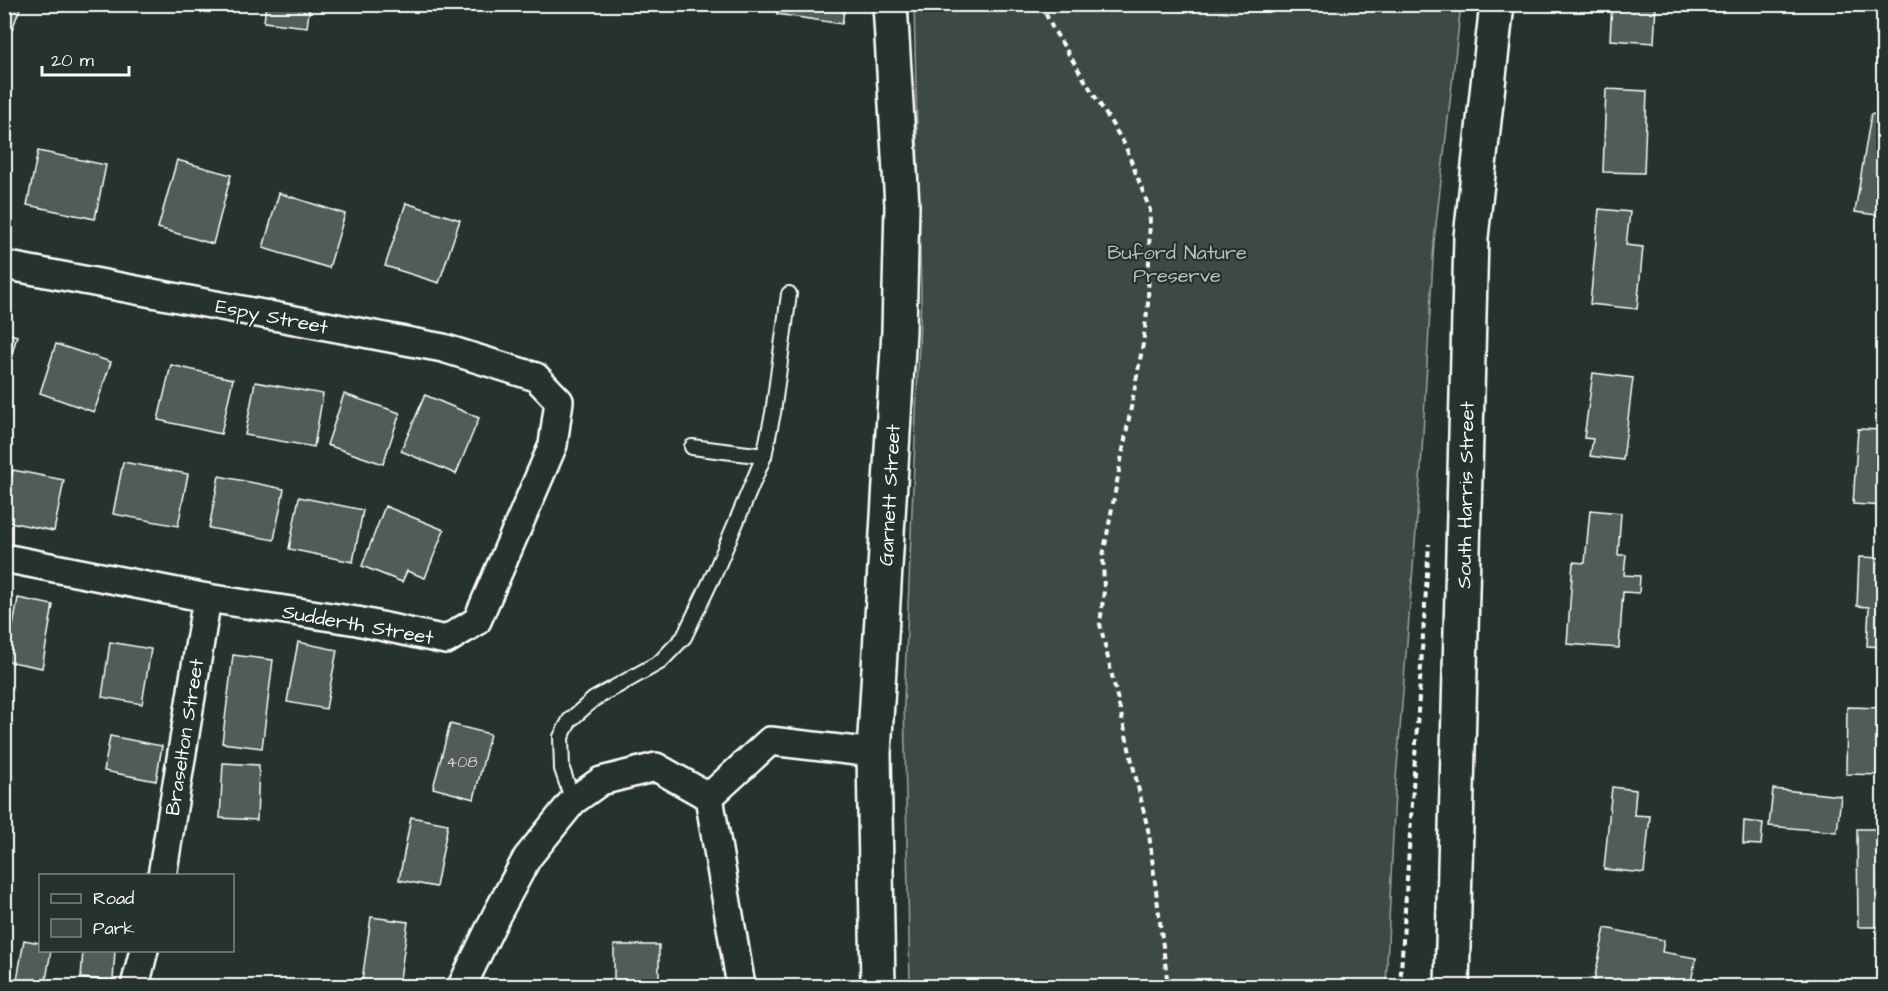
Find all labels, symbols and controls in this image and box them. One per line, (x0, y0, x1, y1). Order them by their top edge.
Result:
scale bar (42, 39, 129, 77)
text: 20 m (51, 48, 94, 73)
park label: Buford Nature Preserve (1107, 239, 1247, 290)
street label: Espy Street (213, 292, 330, 343)
street label: South Harris Street (1450, 401, 1482, 589)
street label: Garnett Street (872, 424, 908, 567)
street label: Sudderth Street (280, 598, 436, 652)
street label: Braselton Street (159, 657, 211, 818)
house number: 408 (446, 751, 478, 773)
legend (39, 874, 234, 952)
text: Road (93, 886, 134, 911)
text: Park (93, 916, 135, 941)

